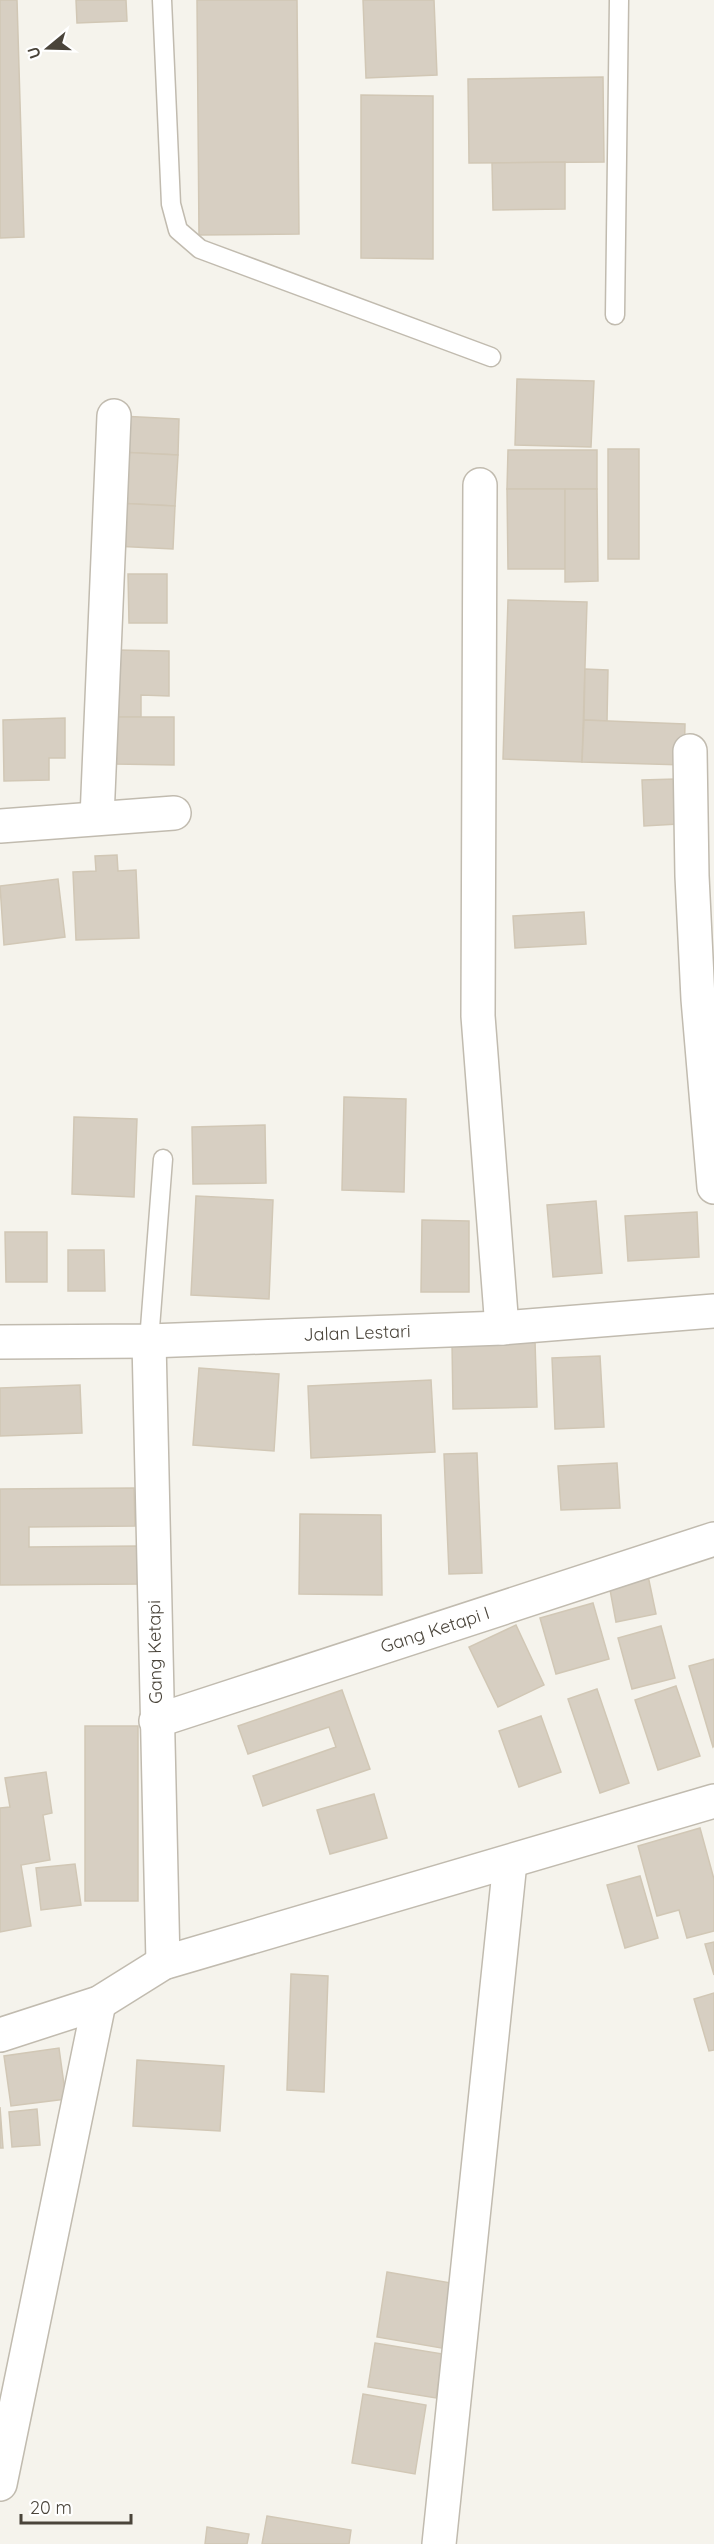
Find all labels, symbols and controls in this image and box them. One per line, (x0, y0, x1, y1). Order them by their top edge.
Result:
north arrow (18, 18, 78, 78)
text: U (23, 44, 45, 61)
street label: Jalan Lestari (303, 1319, 411, 1346)
street label: Gang Ketapi (142, 1600, 167, 1704)
street label: Gang Ketapi I (377, 1601, 492, 1658)
scale bar (21, 2487, 130, 2525)
text: 20 m (30, 2496, 72, 2519)

